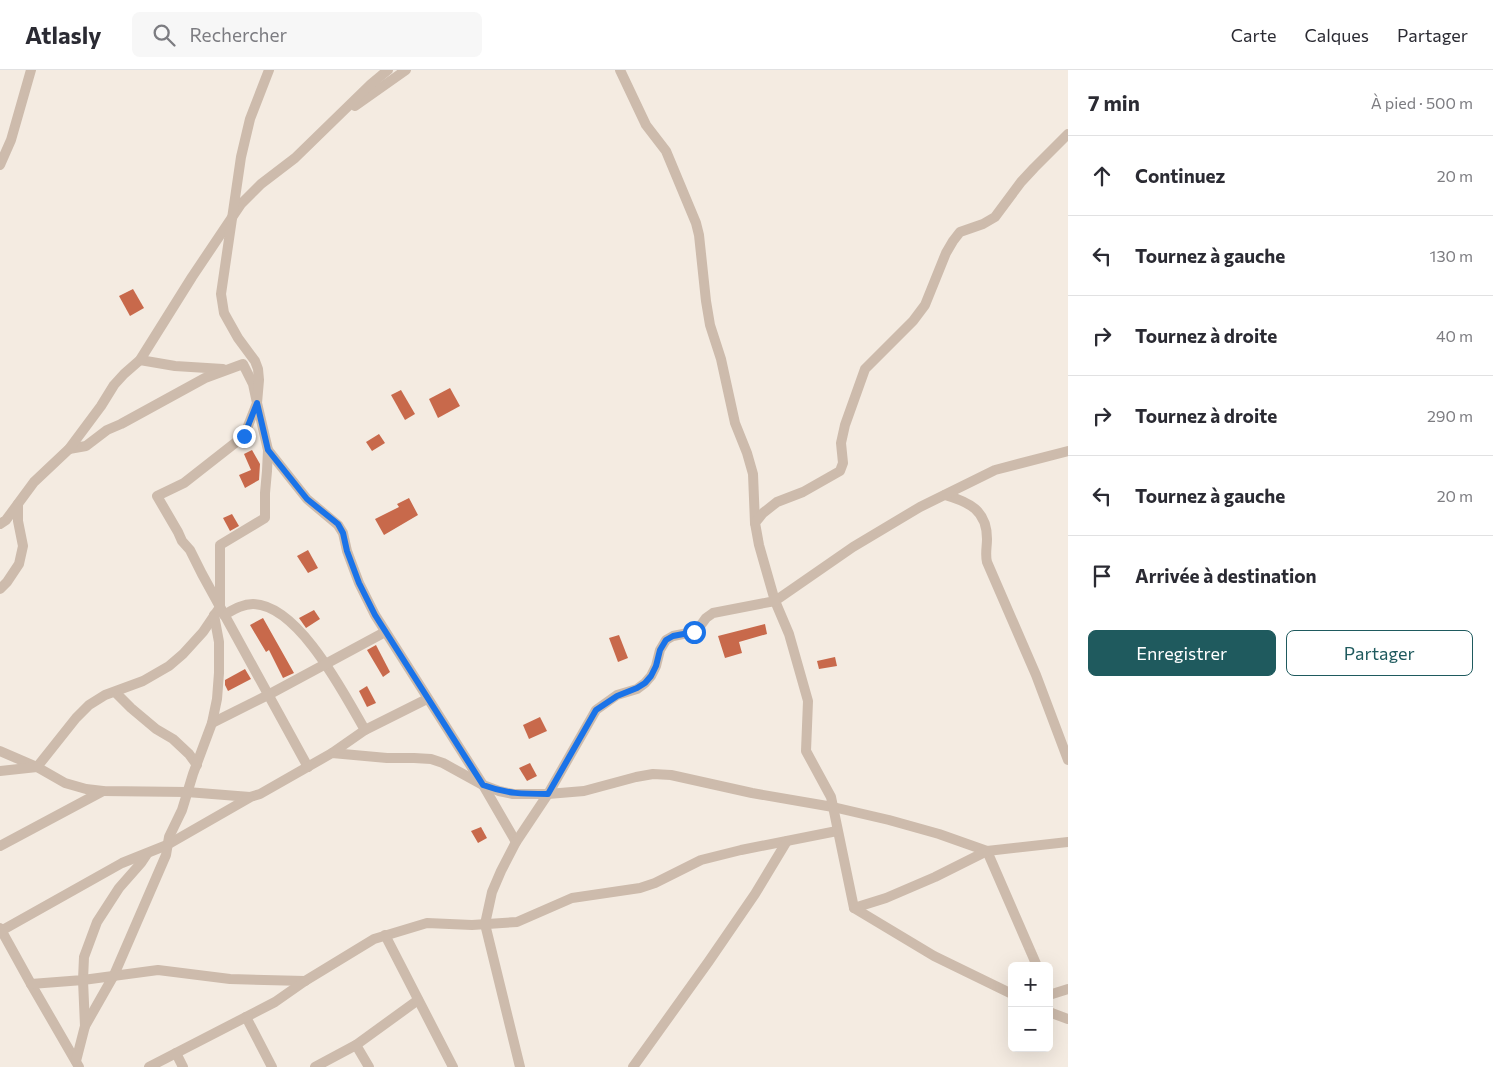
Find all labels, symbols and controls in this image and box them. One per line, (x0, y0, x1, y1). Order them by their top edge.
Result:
search box (132, 12, 482, 57)
text: Atlasly (25, 20, 102, 49)
icon: search (150, 21, 178, 49)
text: Rechercher (190, 23, 287, 46)
text: Carte (1231, 24, 1276, 46)
text: Calques (1304, 24, 1369, 46)
text: Partager (1397, 24, 1468, 46)
text: 7 min (1088, 90, 1140, 115)
text: À pied · 500 m (1371, 93, 1473, 112)
icon: ahead (1088, 162, 1116, 190)
text: Continuez (1135, 164, 1225, 187)
text: 20 m (1437, 166, 1473, 185)
icon: left (1088, 242, 1116, 270)
text: Tournez à gauche (1135, 244, 1285, 267)
text: 130 m (1430, 246, 1473, 265)
icon: right (1088, 322, 1116, 350)
text: Tournez à droite (1135, 324, 1277, 347)
text: 40 m (1436, 326, 1473, 345)
icon: right (1088, 402, 1116, 430)
text: Tournez à droite (1135, 404, 1277, 427)
text: 290 m (1427, 406, 1473, 425)
route end (233, 425, 256, 448)
icon: left (1088, 482, 1116, 510)
text: Tournez à gauche (1135, 484, 1285, 507)
text: 20 m (1437, 486, 1473, 505)
icon: arrive (1088, 562, 1116, 590)
text: Arrivée à destination (1135, 564, 1317, 587)
route start (683, 621, 706, 644)
button: Enregistrer (1088, 630, 1276, 676)
button: Partager (1286, 630, 1473, 676)
map controls (1008, 962, 1053, 1052)
button: + (1008, 962, 1053, 1007)
button: − (1008, 1007, 1053, 1052)

